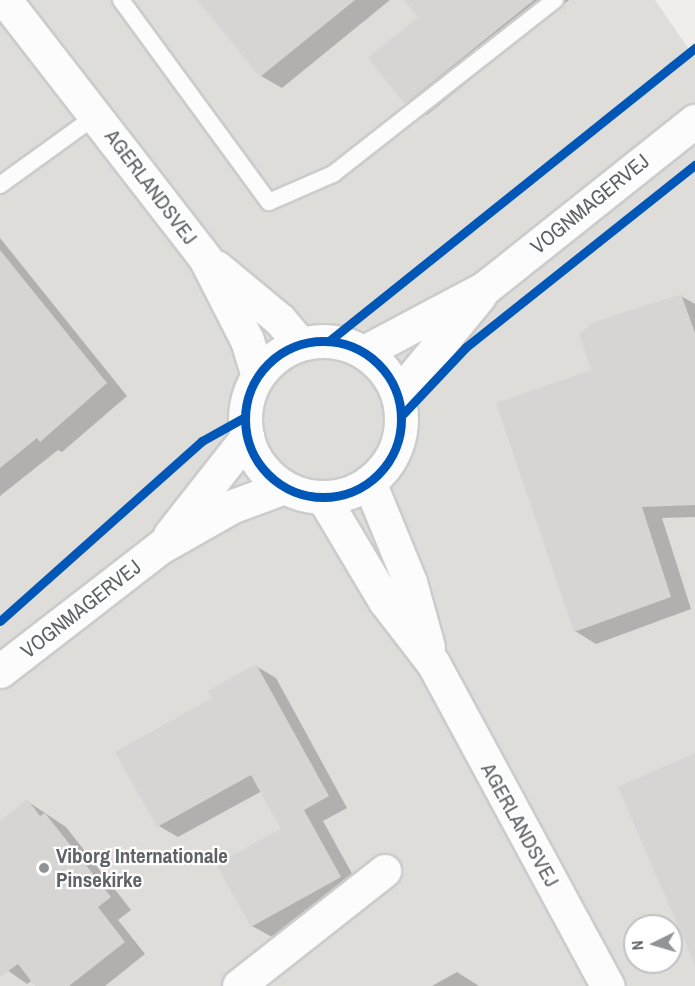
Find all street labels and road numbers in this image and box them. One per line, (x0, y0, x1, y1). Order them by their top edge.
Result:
street label: AGERLANDSVEJ (99, 124, 203, 250)
street label: VOGNMAGERVEJ (526, 149, 654, 259)
street label: VOGNMAGERVEJ (16, 554, 146, 664)
street label: AGERLANDSVEJ (476, 759, 564, 891)

